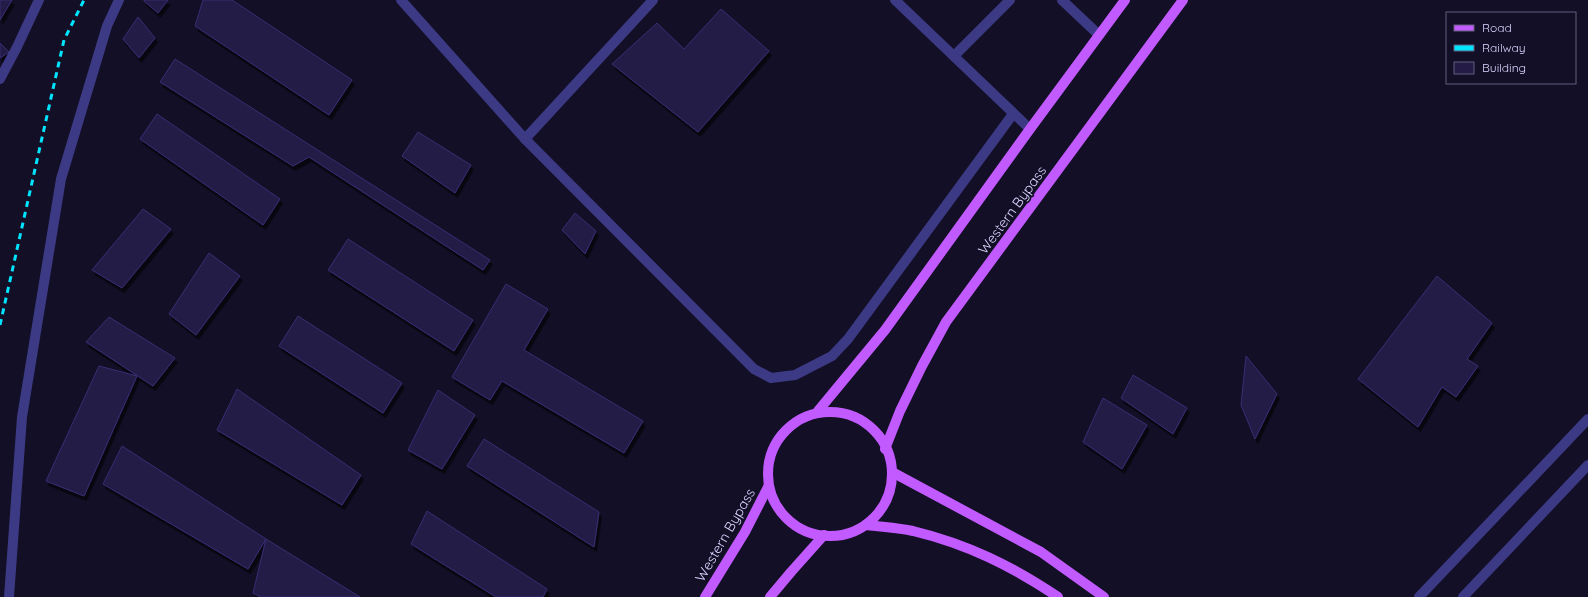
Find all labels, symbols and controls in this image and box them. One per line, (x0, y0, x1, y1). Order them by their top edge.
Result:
legend (1446, 12, 1576, 84)
text: Road (1482, 20, 1512, 35)
text: Railway (1482, 40, 1526, 55)
text: Building (1482, 60, 1526, 75)
street label: Western Bypass (974, 162, 1050, 258)
street label: Western Bypass (691, 485, 759, 585)

